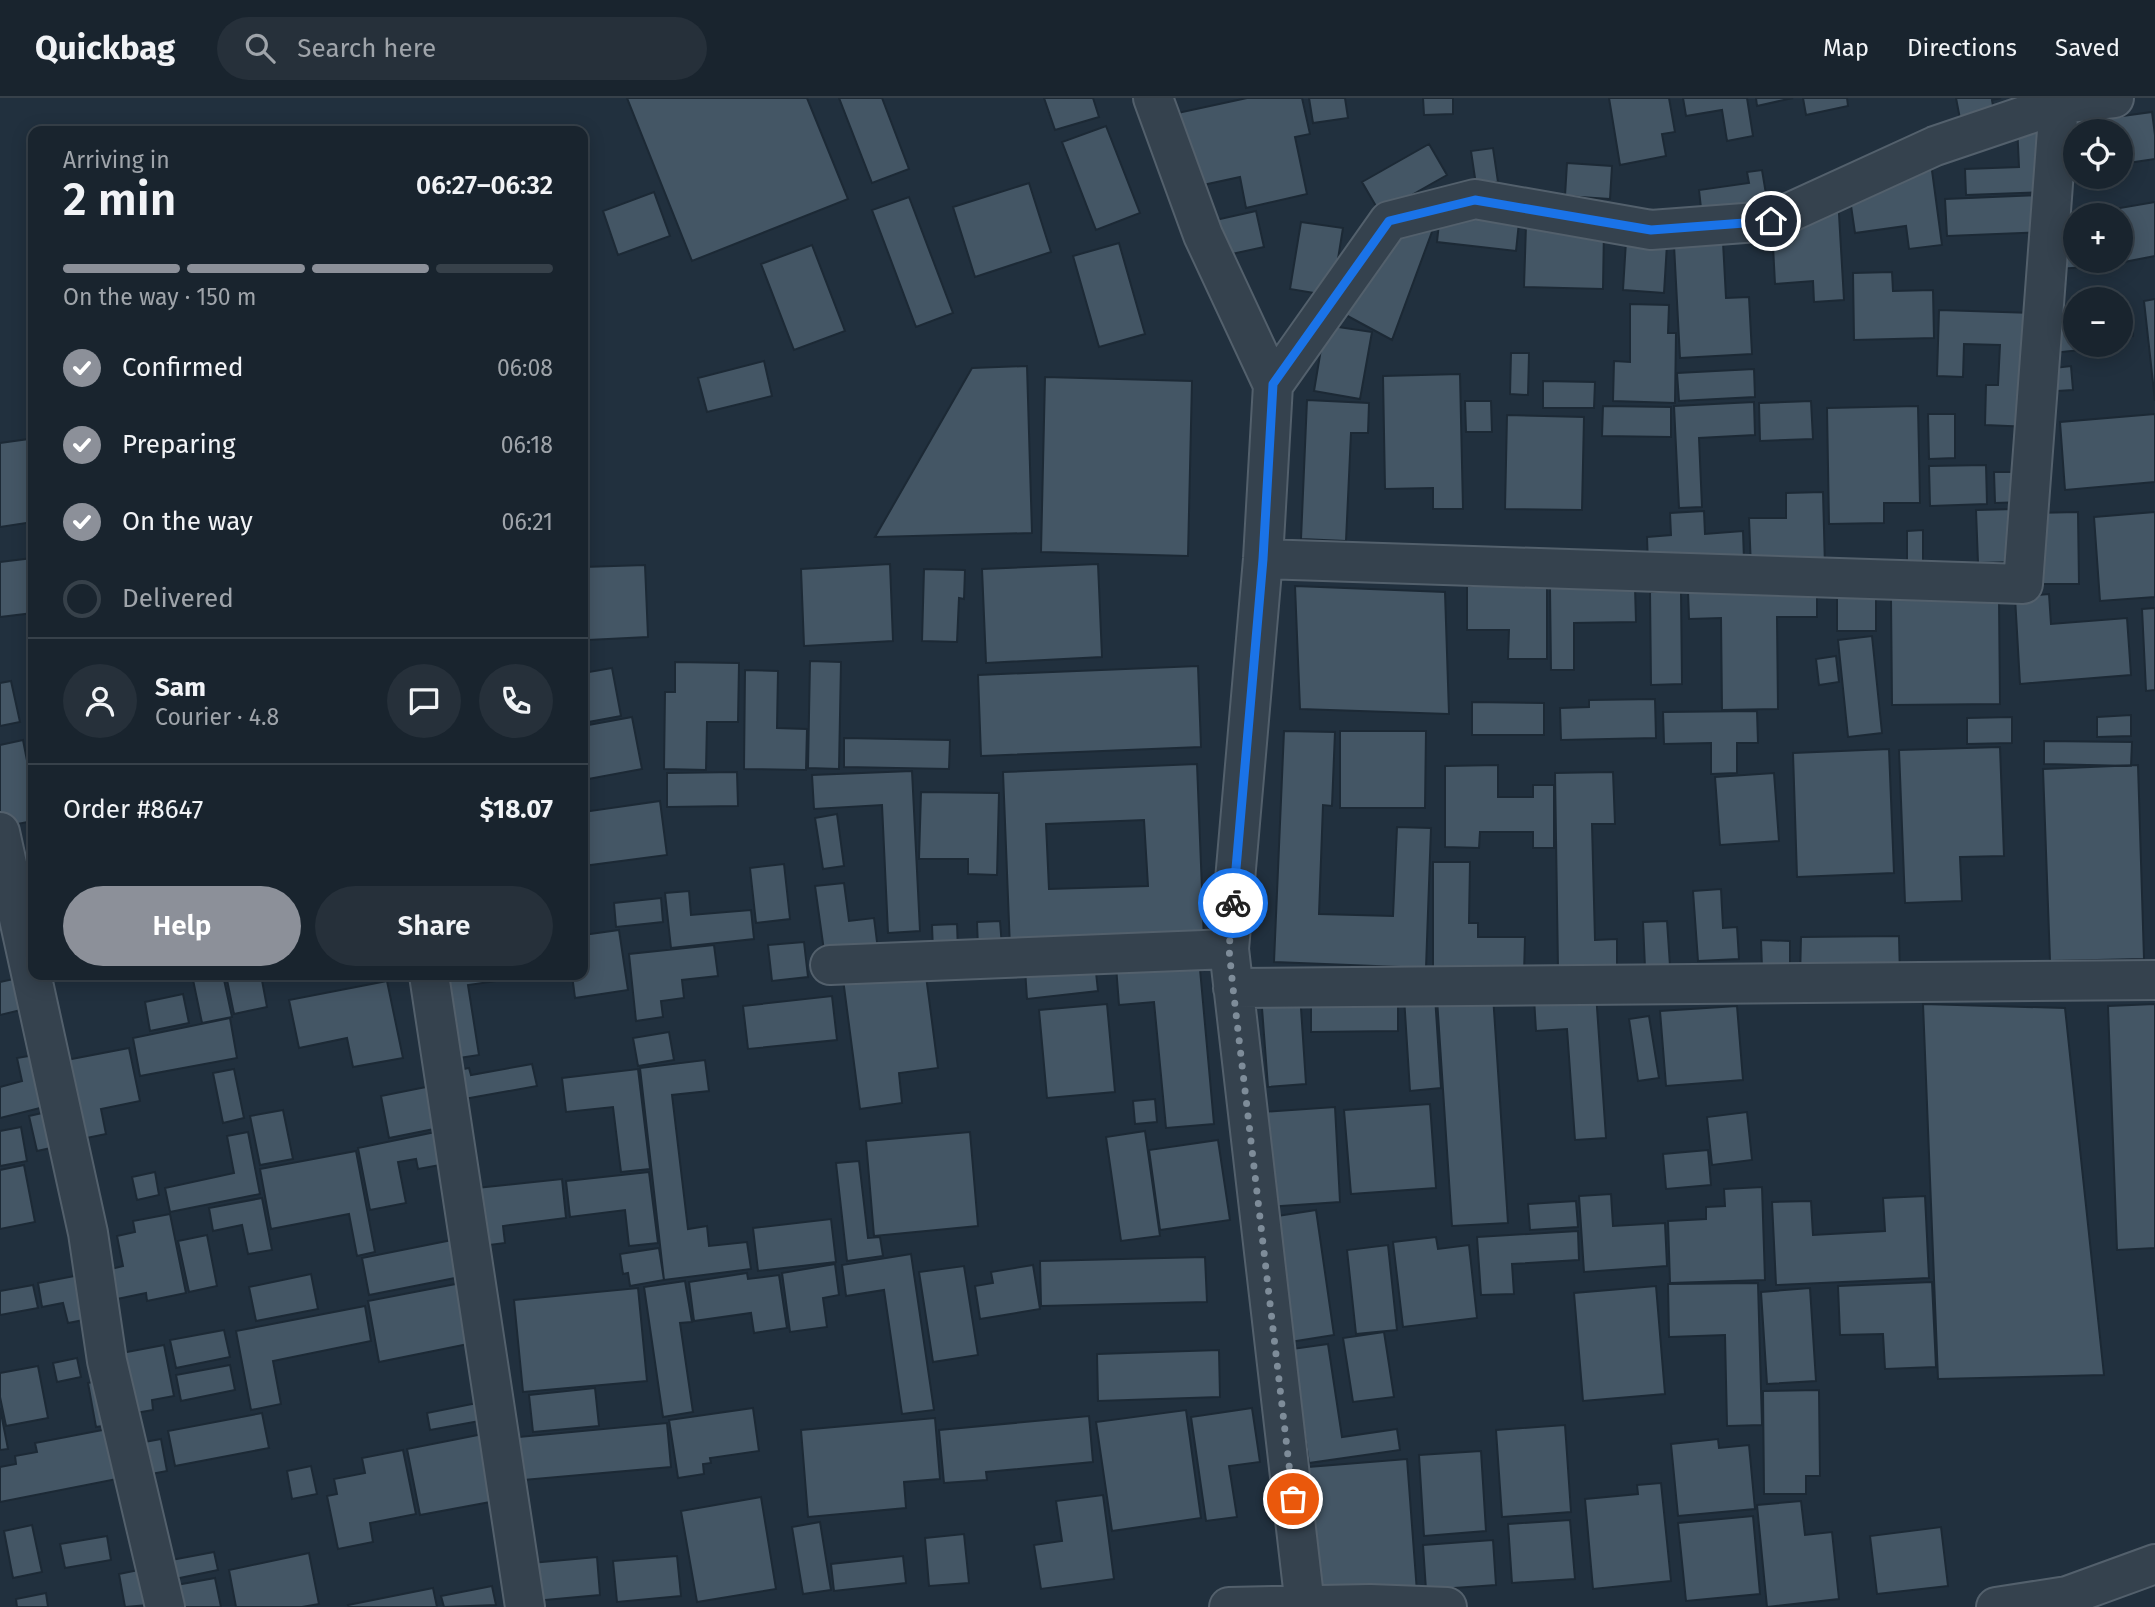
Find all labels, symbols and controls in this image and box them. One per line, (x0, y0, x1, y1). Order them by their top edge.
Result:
search box (217, 17, 707, 80)
text: Quickbag (35, 28, 175, 68)
icon: search (241, 29, 279, 67)
text: Search here (297, 33, 436, 64)
text: Map (1823, 34, 1869, 62)
text: Directions (1907, 34, 2017, 62)
text: Saved (2055, 34, 2120, 62)
map controls (2063, 119, 2133, 357)
button: locate (2063, 119, 2133, 189)
text: Arriving in (63, 146, 170, 174)
text: 06:27–06:32 (416, 170, 553, 201)
text: 2 min (63, 172, 176, 227)
pin (1741, 191, 1801, 251)
icon: home (1752, 202, 1790, 240)
button: + (2063, 203, 2133, 273)
text: On the way · 150 m (63, 283, 256, 311)
button: − (2063, 287, 2133, 357)
icon: check (63, 349, 101, 387)
text: Confirmed (122, 352, 243, 383)
text: 06:08 (497, 354, 553, 382)
icon: check (63, 426, 101, 464)
text: Preparing (122, 429, 235, 460)
text: 06:18 (501, 431, 553, 459)
icon: check (63, 503, 101, 541)
text: On the way (122, 506, 253, 537)
text: 06:21 (502, 508, 553, 536)
text: Delivered (122, 583, 234, 614)
button: person (63, 664, 137, 738)
button: chat (387, 664, 461, 738)
button: phone (479, 664, 553, 738)
text: Sam (155, 672, 206, 703)
text: Courier · 4.8 (155, 703, 279, 731)
text: Order #8647 (63, 794, 203, 825)
text: $18.07 (480, 794, 553, 825)
courier (1198, 868, 1268, 938)
icon: bike (1214, 884, 1252, 922)
button: Help (63, 886, 301, 966)
button: Share (315, 886, 553, 966)
pin (1263, 1469, 1323, 1529)
icon: bag (1274, 1480, 1312, 1518)

